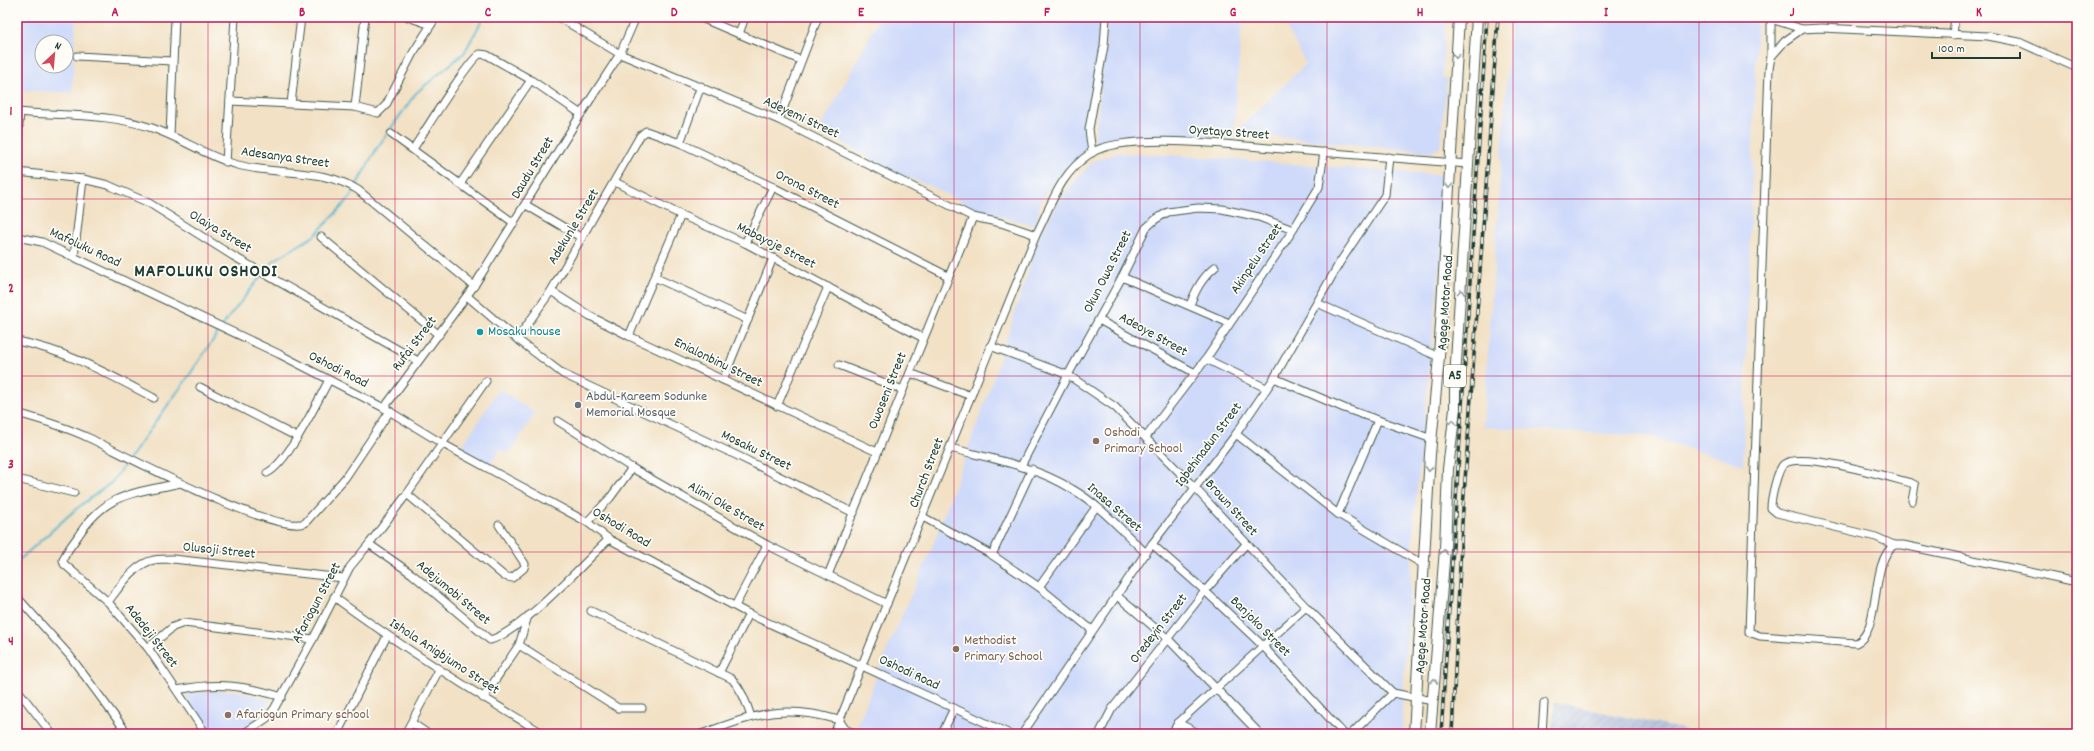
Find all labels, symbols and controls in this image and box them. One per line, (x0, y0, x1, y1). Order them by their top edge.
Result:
text: A (111, 4, 119, 23)
text: B (299, 4, 305, 23)
text: C (485, 4, 492, 23)
text: D (671, 4, 678, 23)
text: E (858, 4, 865, 23)
text: F (1044, 4, 1050, 23)
text: G (1230, 4, 1237, 23)
text: H (1417, 4, 1424, 23)
text: I (1604, 4, 1609, 23)
text: J (1790, 4, 1795, 23)
text: K (1976, 4, 1982, 23)
north arrow (34, 34, 74, 74)
scale bar (1932, 34, 2020, 60)
text: N (52, 38, 64, 55)
text: 100 m (1938, 41, 1965, 58)
one-way arrow (1451, 53, 1460, 59)
street label: Adeyemi Street (760, 92, 842, 144)
text: 1 (10, 103, 13, 122)
street label: Oyetayo Street (1188, 120, 1270, 146)
street label: Daudu Street (506, 133, 560, 203)
street label: Adesanya Street (240, 142, 330, 174)
street label: Orona Street (771, 165, 843, 215)
one-way arrow (1444, 183, 1453, 189)
street label: Adekunle Street (543, 185, 605, 269)
street label: Olaiya Street (185, 205, 255, 259)
street label: Mabayoje Street (733, 217, 819, 275)
street label: Akinpelu Street (1226, 220, 1288, 298)
street label: Mafoluku Road (46, 223, 124, 273)
street label: Okun Owa Street (1079, 227, 1137, 317)
street label: Agege Motor Road (1433, 254, 1459, 352)
district label: MAFOLUKU OSHODI (134, 260, 278, 285)
text: 2 (8, 280, 14, 299)
one-way arrow (1456, 289, 1465, 295)
street label: Adeoye Street (1115, 308, 1191, 362)
street label: Rufai Street (388, 312, 442, 376)
place label: Mosaku house (488, 322, 561, 342)
marker: Mosaku house (475, 327, 485, 337)
street label: Enialonbinu Street (670, 333, 766, 393)
street label: Oshodi Road (304, 346, 372, 394)
street label: Owoseni Street (863, 349, 913, 433)
road number: A5 (1444, 365, 1466, 387)
place label: Abdul-Kareem Sodunke Memorial Mosque (586, 387, 707, 423)
street label: Igbehinadun Street (1171, 399, 1247, 491)
marker: Abdul-Kareem Sodunke Memorial Mosque (573, 400, 583, 410)
one-way arrow (1448, 419, 1457, 425)
place label: Oshodi Primary School (1104, 423, 1183, 459)
street label: Mosaku Street (718, 425, 794, 477)
street label: Church Street (904, 435, 950, 511)
marker: Oshodi Primary School (1091, 436, 1101, 446)
text: 3 (8, 456, 14, 475)
one-way arrow (1425, 466, 1433, 472)
street label: Brown Street (1200, 475, 1262, 541)
street label: Alimi Oke Street (684, 477, 768, 537)
street label: Inasa Street (1082, 478, 1146, 538)
street label: Oshodi Road (588, 503, 654, 553)
street label: Olusoji Street (182, 537, 256, 565)
one-way arrow (1440, 549, 1449, 555)
street label: Adejumobi Street (411, 556, 495, 630)
street label: Afariogun Street (287, 559, 347, 647)
street label: Agege Motor Road (1411, 577, 1437, 675)
street label: Oredeyin Street (1125, 590, 1193, 668)
street label: Banjoko Street (1225, 592, 1295, 662)
street label: Adedeji Street (120, 600, 182, 672)
street label: Ishola Anigbjumo Street (385, 614, 503, 700)
place label: Methodist Primary School (964, 631, 1043, 667)
text: 4 (8, 633, 14, 652)
marker: Methodist Primary School (951, 644, 961, 654)
street label: Oshodi Road (875, 650, 943, 696)
one-way arrow (1430, 678, 1439, 684)
place label: Afariogun Primary school (236, 705, 370, 725)
marker: Afariogun Primary school (223, 710, 233, 720)

